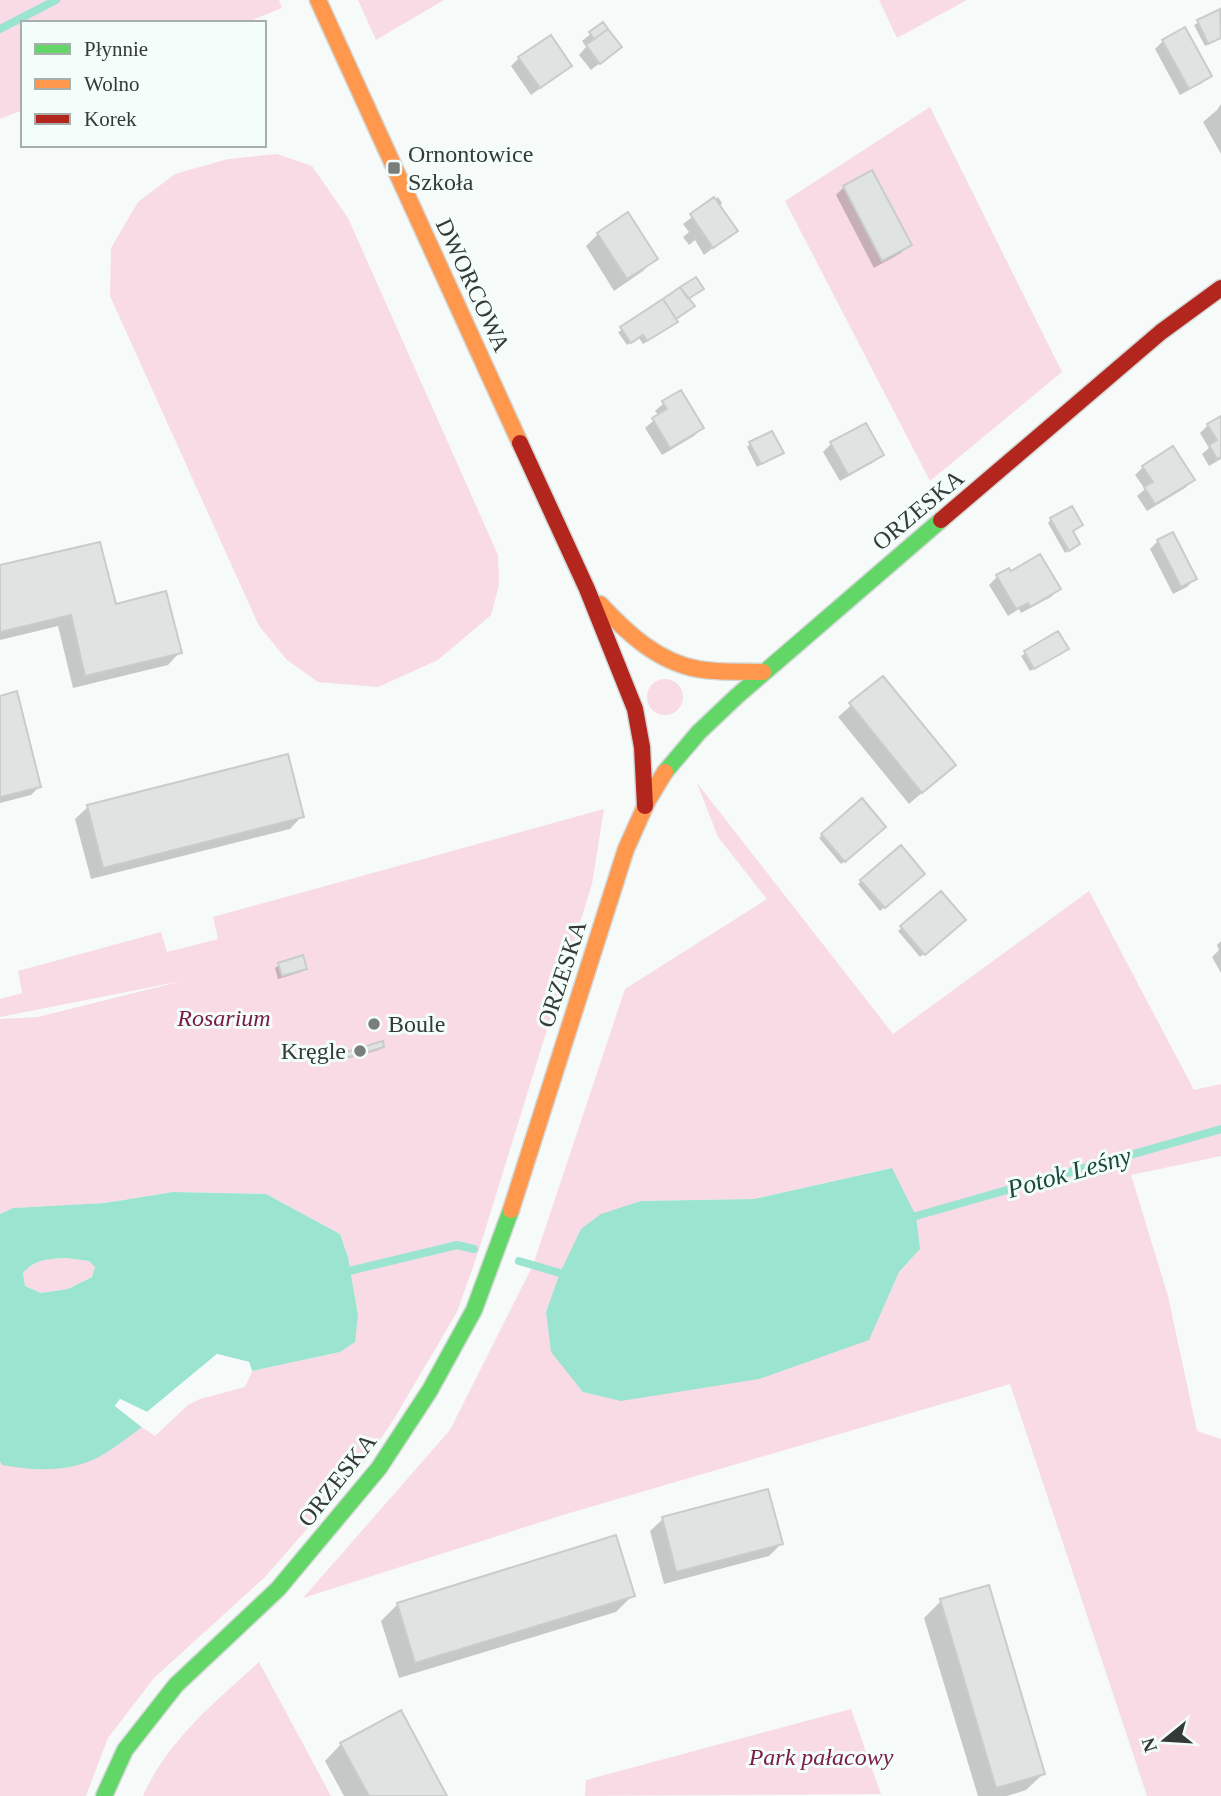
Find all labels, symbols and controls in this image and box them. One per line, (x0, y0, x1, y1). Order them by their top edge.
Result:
legend (21, 21, 266, 147)
text: Płynnie (84, 37, 148, 61)
text: Wolno (84, 72, 139, 96)
text: Korek (84, 107, 137, 131)
place label: Ornontowice Szkoła (408, 141, 533, 195)
marker: Ornontowice Szkoła (386, 160, 402, 176)
street label: DWORCOWA (431, 214, 515, 356)
street label: ORZESKA (867, 464, 969, 556)
street label: ORZESKA (533, 917, 592, 1031)
park label: Rosarium (176, 1005, 271, 1031)
place label: Boule (388, 1011, 445, 1037)
marker: Boule (366, 1016, 382, 1032)
place label: Kręgle (281, 1038, 346, 1064)
marker: Kręgle (352, 1043, 368, 1059)
water label: Potok Leśny (1003, 1141, 1135, 1204)
street label: ORZESKA (293, 1428, 382, 1532)
north arrow (1130, 1705, 1200, 1775)
text: N (1137, 1735, 1161, 1755)
park label: Park pałacowy (748, 1744, 894, 1770)

